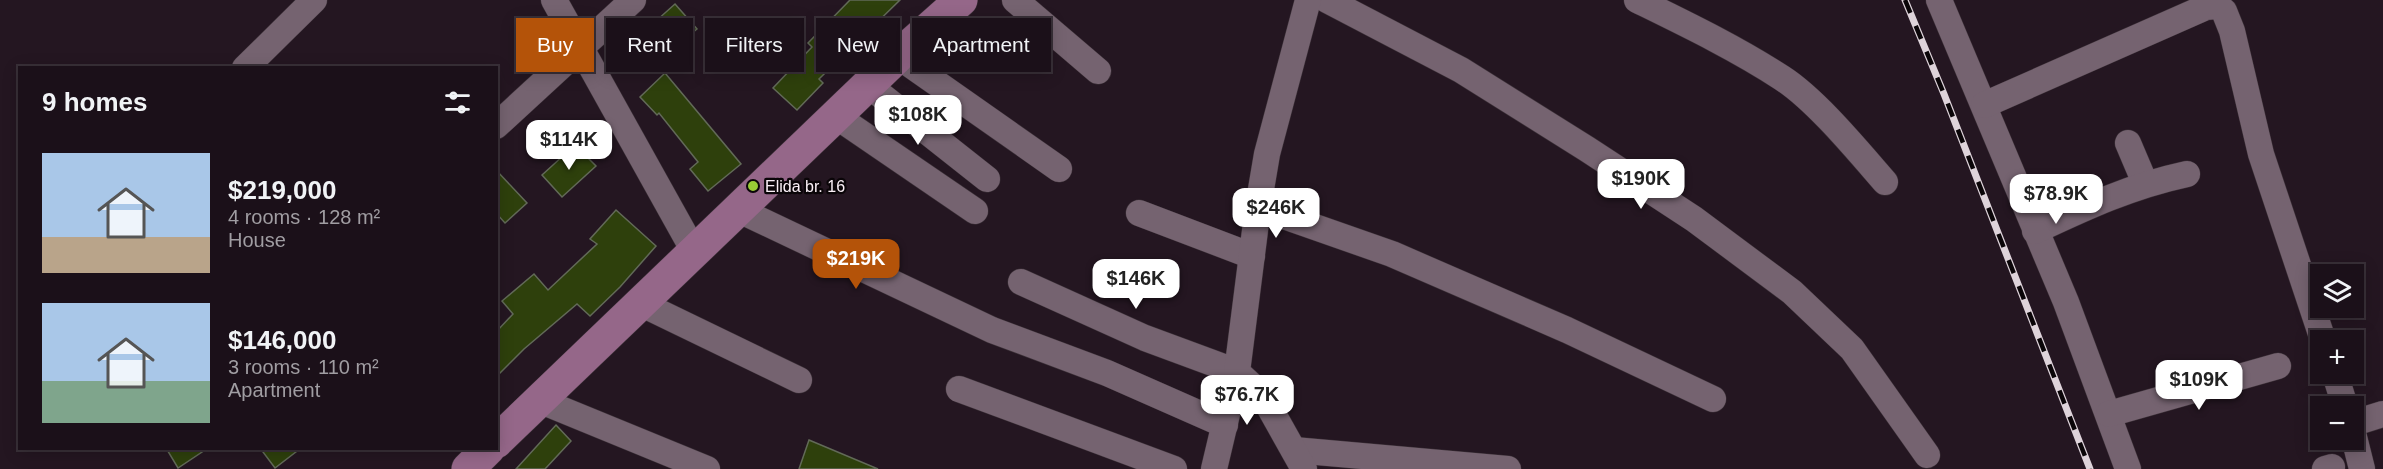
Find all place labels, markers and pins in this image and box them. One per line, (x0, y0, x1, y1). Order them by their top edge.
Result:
pin: $108K (876, 95, 960, 146)
pin: $114K (527, 120, 611, 171)
pin: $190K (1599, 159, 1683, 210)
pin: $78.9K (2007, 174, 2105, 225)
place label: Elida br. 16 (765, 178, 845, 195)
marker: Elida br. 16 (746, 179, 760, 193)
pin: $246K (1234, 188, 1318, 239)
pin: $219K (814, 239, 898, 290)
pin: $146K (1094, 259, 1178, 310)
pin: $109K (2157, 360, 2241, 411)
pin: $76.7K (1198, 375, 1296, 426)

